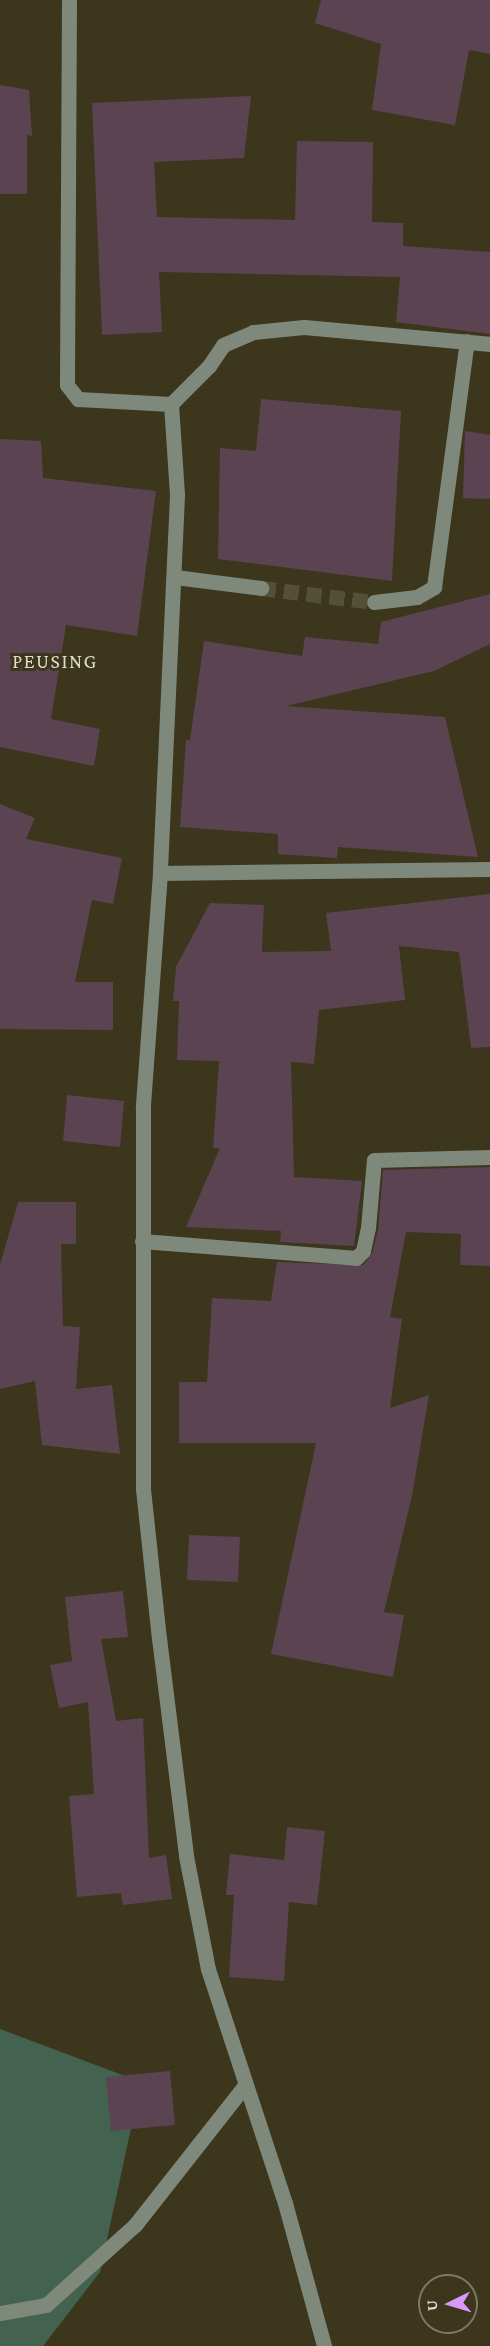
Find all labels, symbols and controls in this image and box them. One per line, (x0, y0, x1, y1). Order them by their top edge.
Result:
district label: PEUSING (12, 649, 98, 673)
north arrow (418, 2274, 478, 2334)
text: U (423, 2299, 441, 2312)

